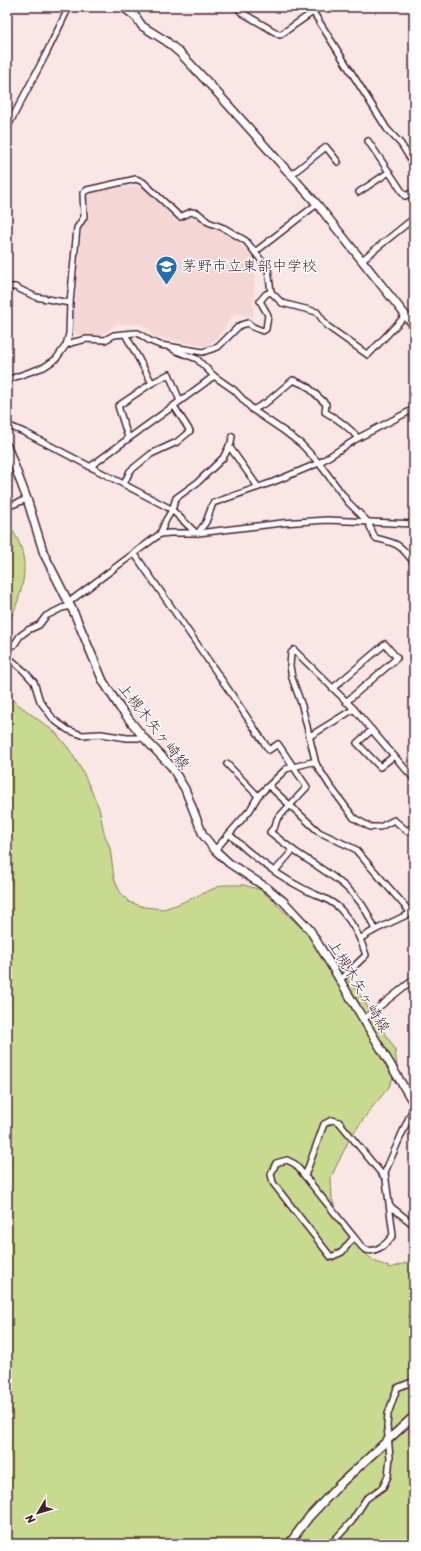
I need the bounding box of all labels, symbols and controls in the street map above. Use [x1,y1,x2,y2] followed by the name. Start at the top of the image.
[153,253,179,286] school or university icon: 茅野市立東部中学校
[182,253,317,279] place label: 茅野市立東部中学校
[111,677,197,775] street label: 上槻木矢ヶ崎線
[321,934,397,1038] street label: 上槻木矢ヶ崎線
[18,1493,58,1533] north arrow
[20,1510,41,1528] text: N

